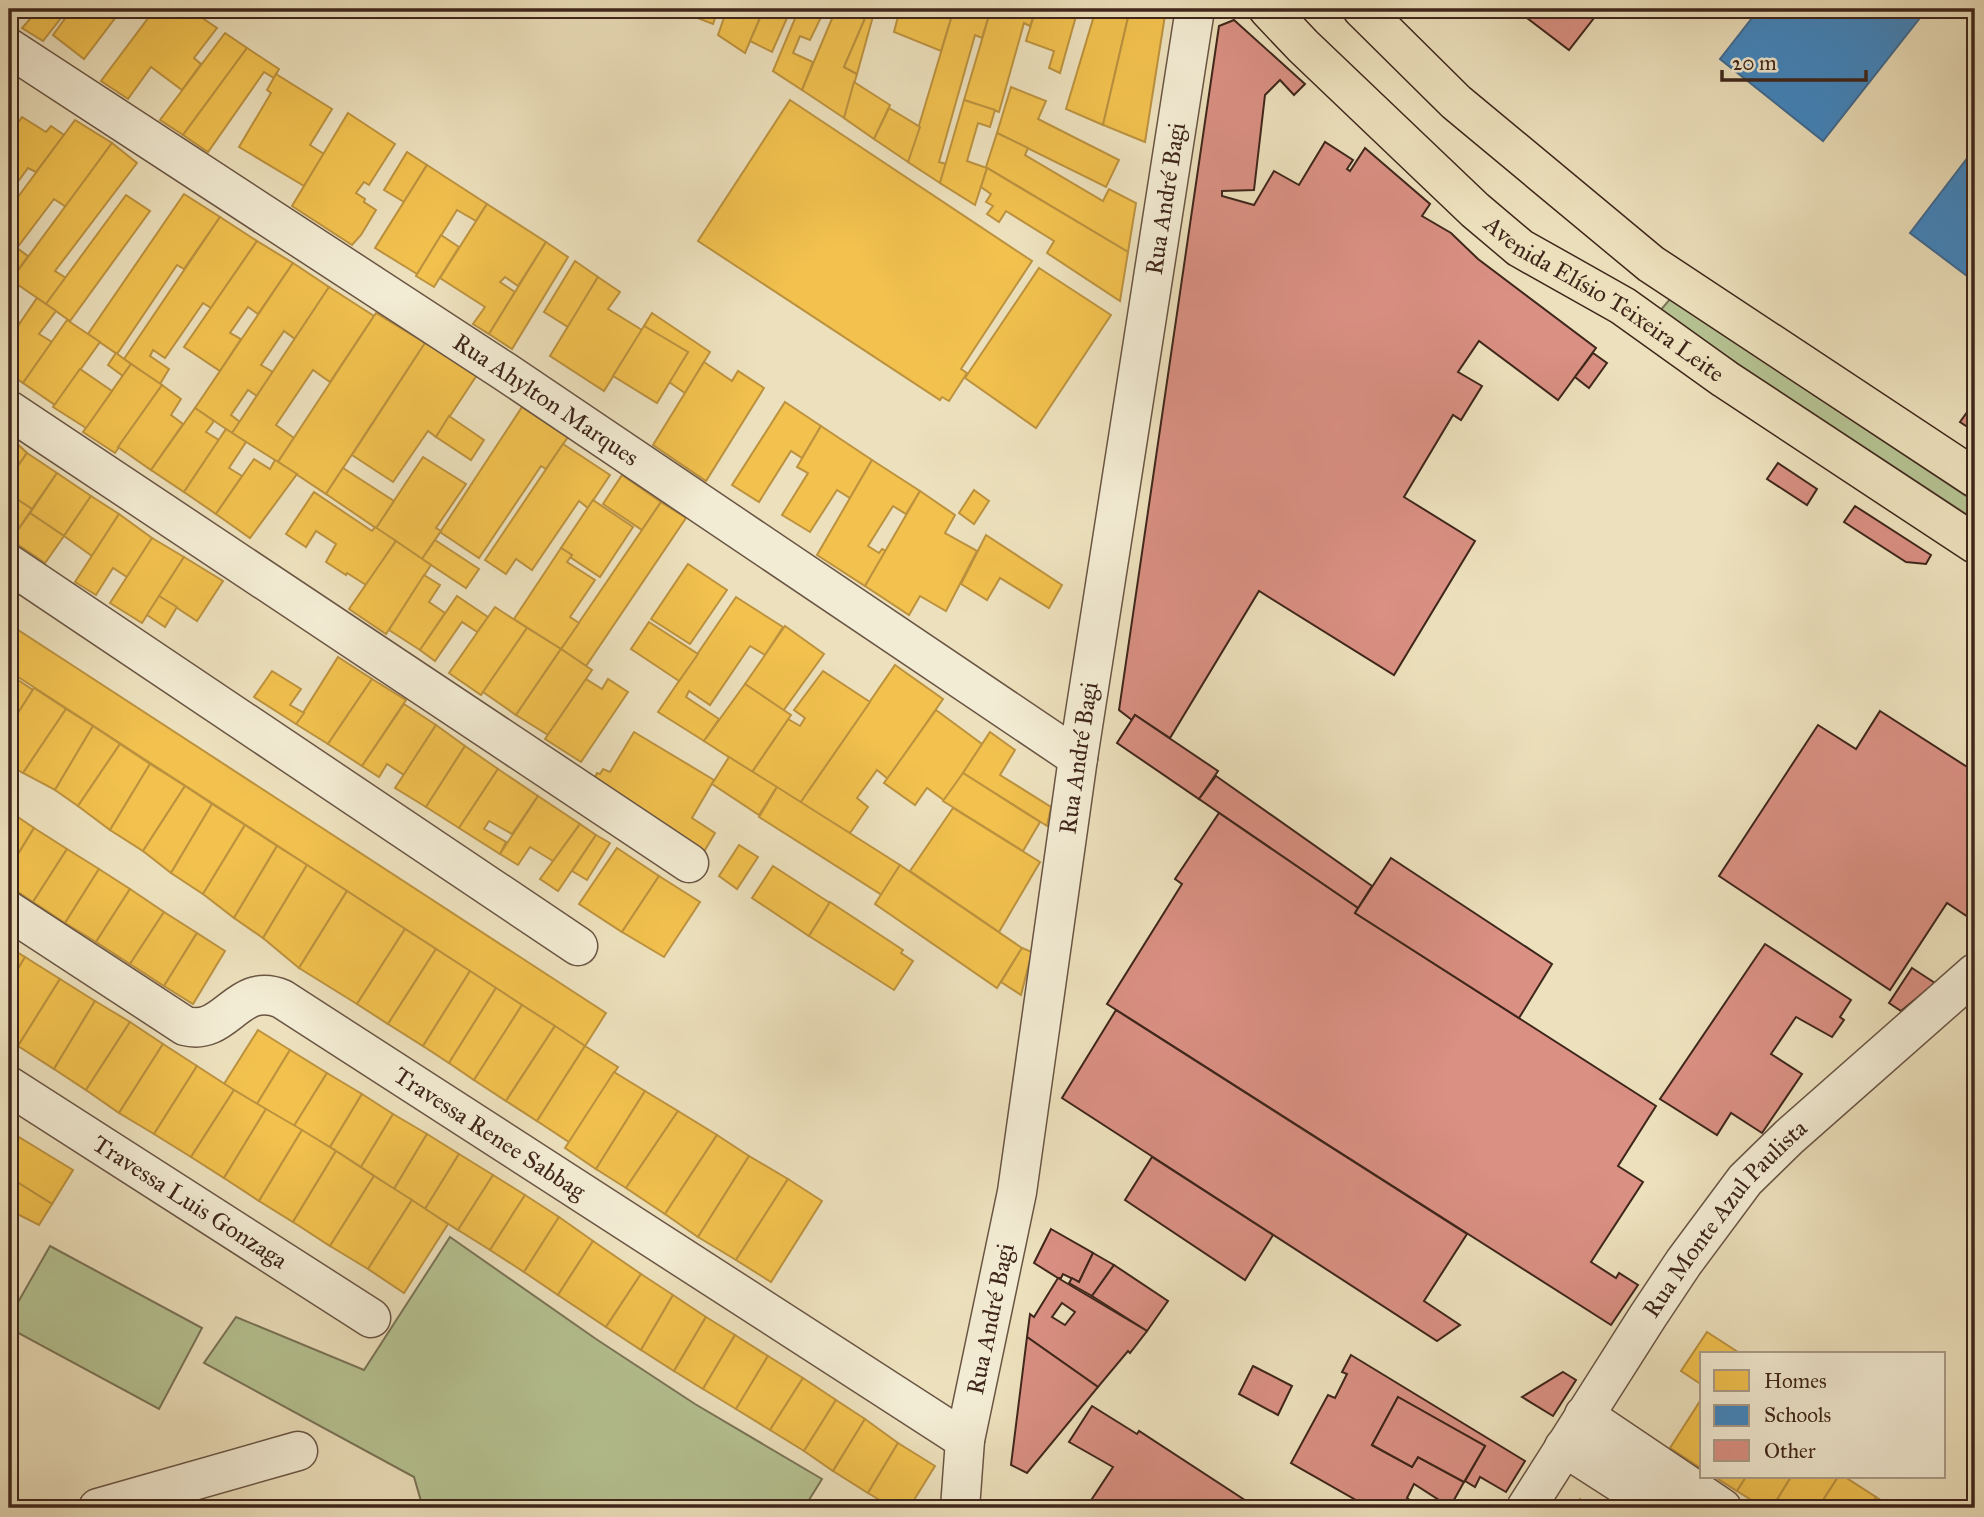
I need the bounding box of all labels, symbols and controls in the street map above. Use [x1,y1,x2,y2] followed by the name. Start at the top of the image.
[1722,38,1865,82] scale bar
[1732,50,1777,76] text: 20 m
[1139,120,1192,277] street label: Rua André Bagi
[1477,209,1730,389] street label: Avenida Elísio Teixeira Leite
[448,327,645,473] street label: Rua Ahylton Marques
[1052,679,1105,836] street label: Rua André Bagi
[388,1060,592,1207] street label: Travessa Renee Sabbag
[1636,1112,1814,1323] street label: Rua Monte Azul Paulista
[87,1129,294,1276] street label: Travessa Luis Gonzaga
[960,1240,1021,1397] street label: Rua André Bagi
[1700,1352,1946,1478] legend
[1764,1368,1827,1394] text: Homes
[1764,1402,1831,1428] text: Schools
[1764,1438,1816,1464] text: Other

